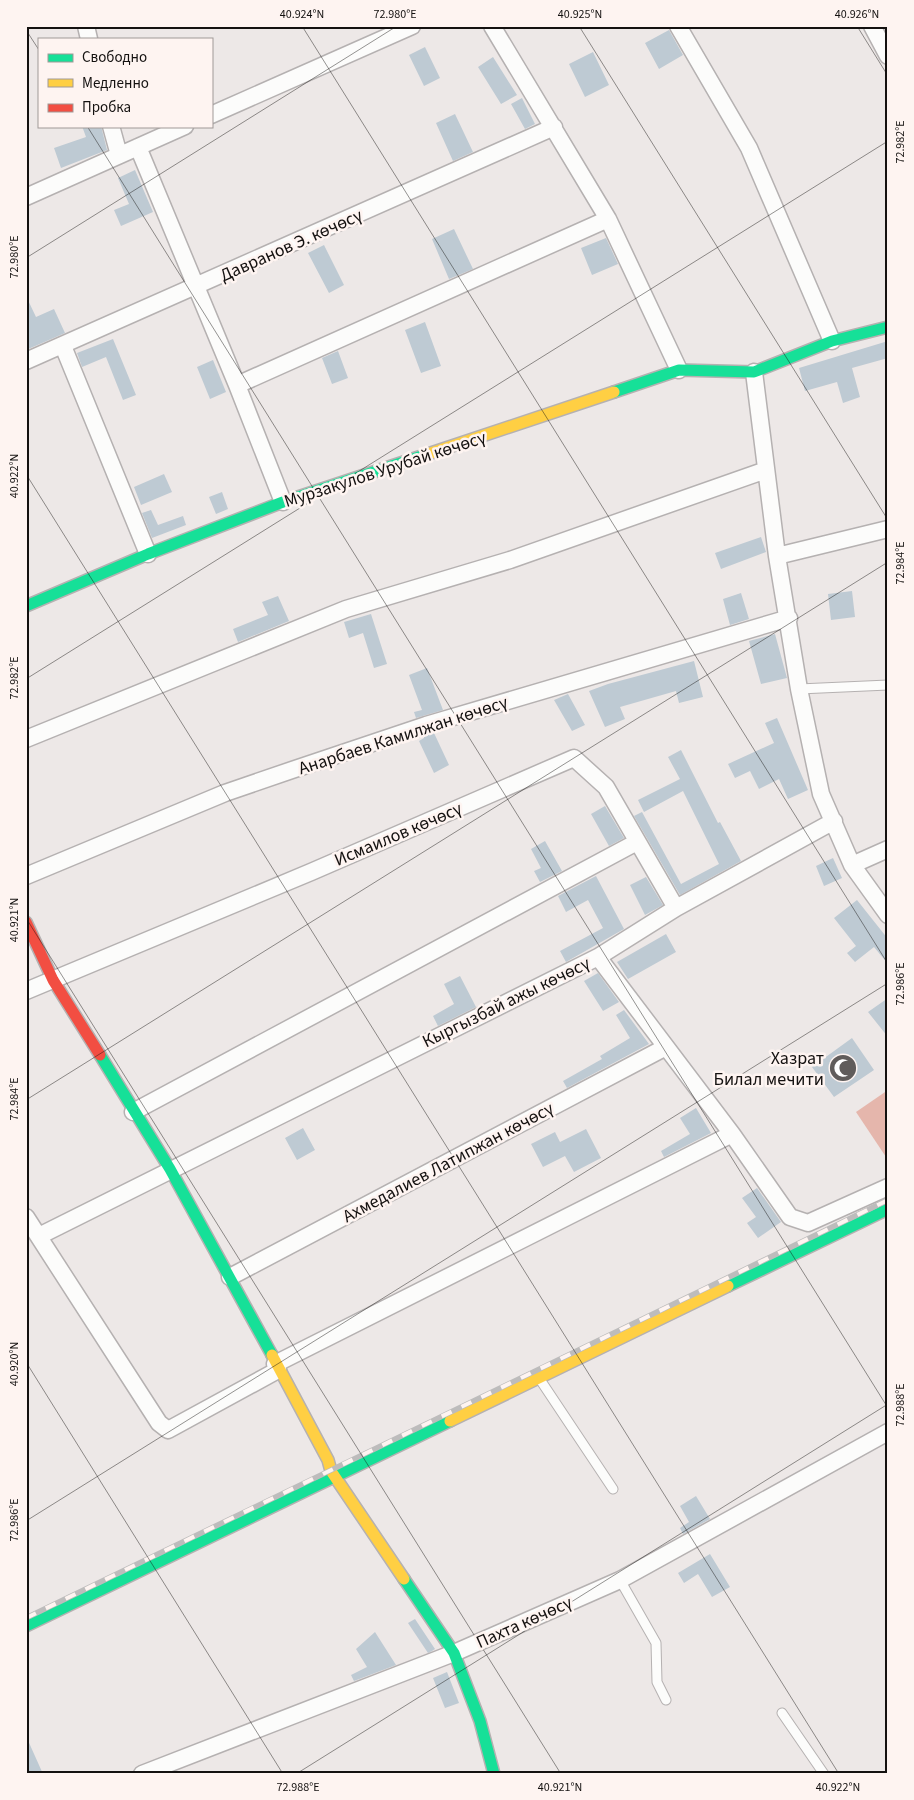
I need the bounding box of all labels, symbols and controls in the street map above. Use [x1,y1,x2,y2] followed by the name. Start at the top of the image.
[280,6,324,23] text: 40.924°N
[373,6,417,23] text: 72.980°E
[558,6,602,23] text: 40.925°N
[835,6,879,23] text: 40.926°N
[38,38,212,128] legend
[82,47,147,68] text: Свободно
[82,73,149,94] text: Медленно
[82,97,131,118] text: Пробка
[892,120,909,164] text: 72.982°E
[216,203,367,288] street label: Давранов Э. көчөсү
[6,235,23,279] text: 72.980°E
[281,425,490,514] street label: Мурзакулов Урубай көчөсү
[6,454,23,498] text: 40.922°N
[892,541,909,585] text: 72.984°E
[6,656,23,700] text: 72.982°E
[295,690,512,781] street label: Анарбаев Камилжан көчөсү
[330,796,467,873] street label: Исмаилов көчөсү
[6,898,23,942] text: 40.921°N
[418,951,595,1054] street label: Кыргызбай ажы көчөсү
[892,962,909,1006] text: 72.986°E
[713,1046,824,1092] place label: Хазрат Билал мечити
[828,1053,858,1083] mosque icon: Хазрат Билал мечити
[6,1077,23,1121] text: 72.984°E
[338,1096,559,1229] street label: Ахмедалиев Латипжан көчөсү
[6,1342,23,1386] text: 40.920°N
[892,1383,909,1427] text: 72.988°E
[6,1498,23,1542] text: 72.986°E
[472,1590,577,1655] street label: Пахта көчөсү
[276,1779,320,1796] text: 72.988°E
[538,1779,582,1796] text: 40.921°N
[816,1779,860,1796] text: 40.922°N

